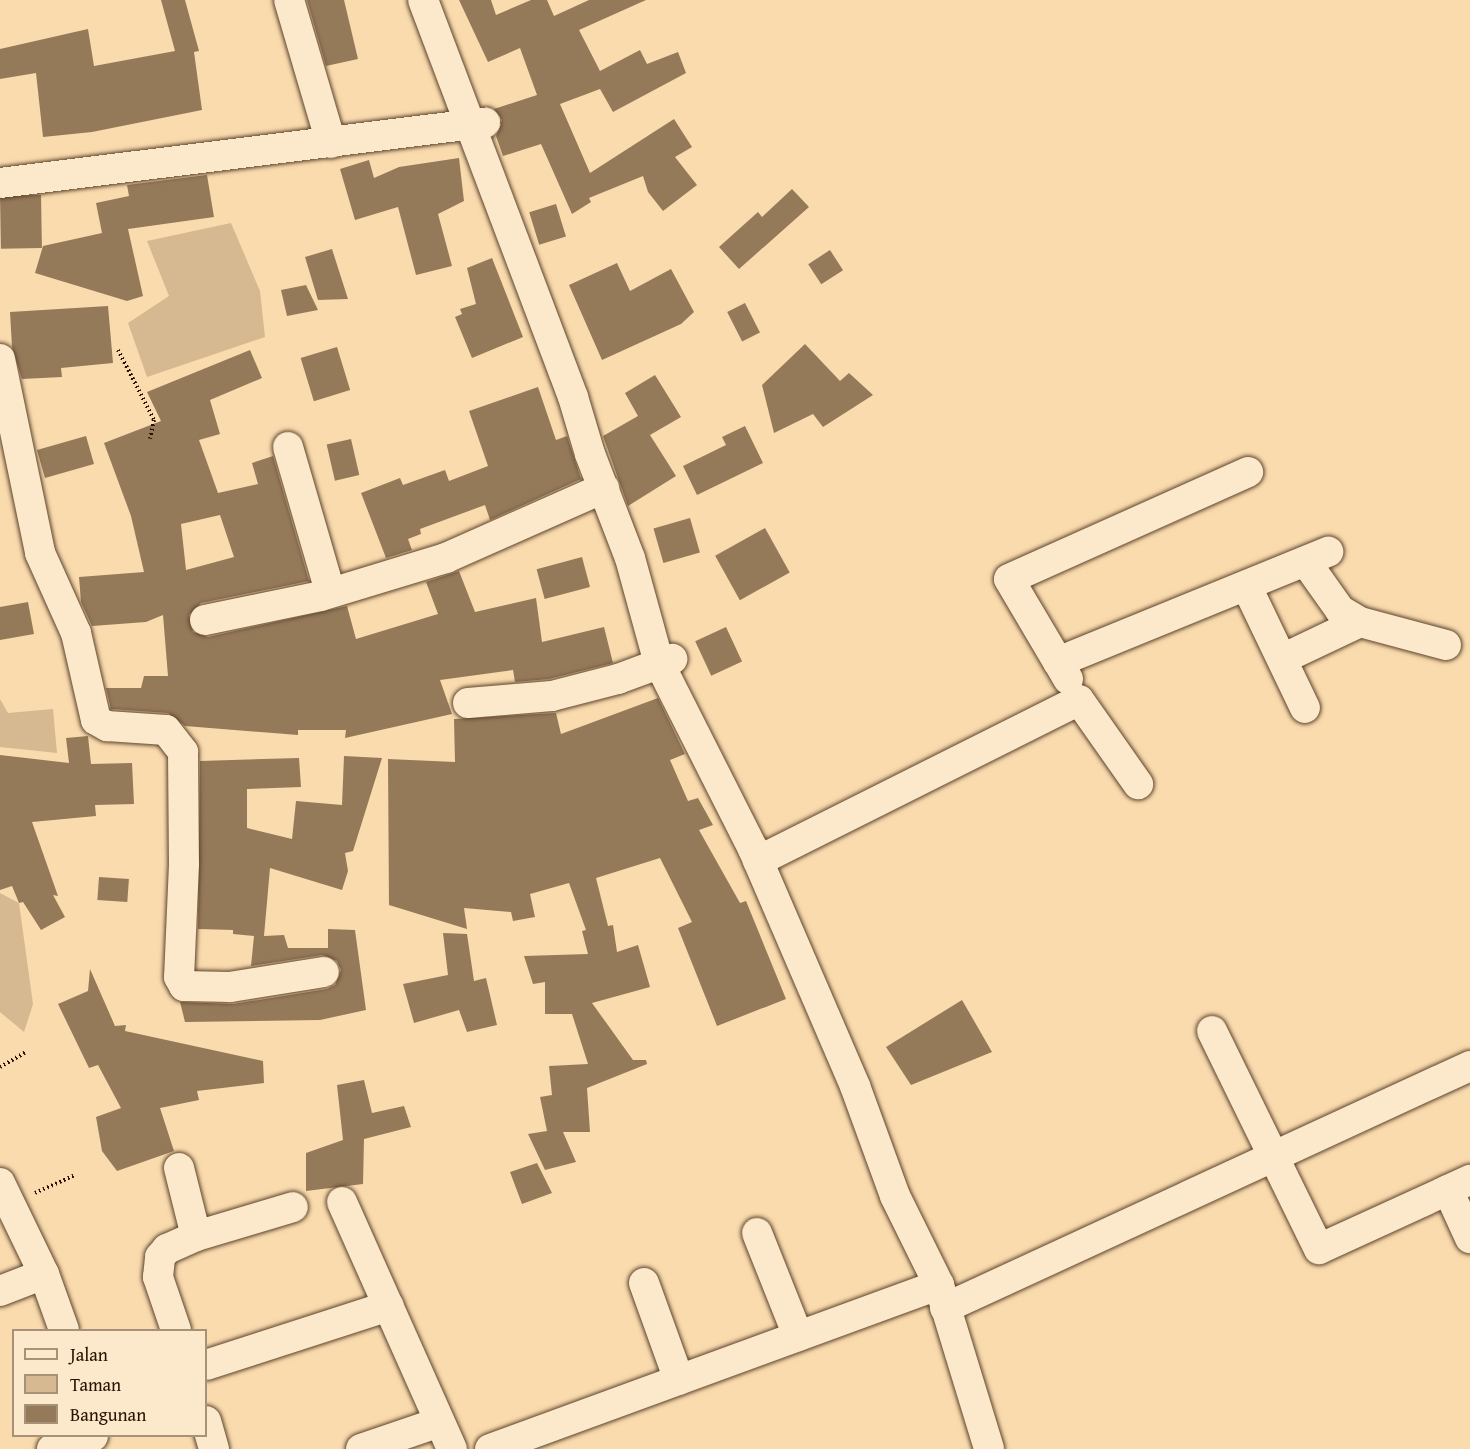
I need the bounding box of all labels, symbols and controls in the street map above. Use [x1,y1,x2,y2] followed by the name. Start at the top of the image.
[12,1329,207,1437] legend
[70,1341,108,1368] text: Jalan
[70,1371,121,1398] text: Taman
[70,1401,146,1428] text: Bangunan

